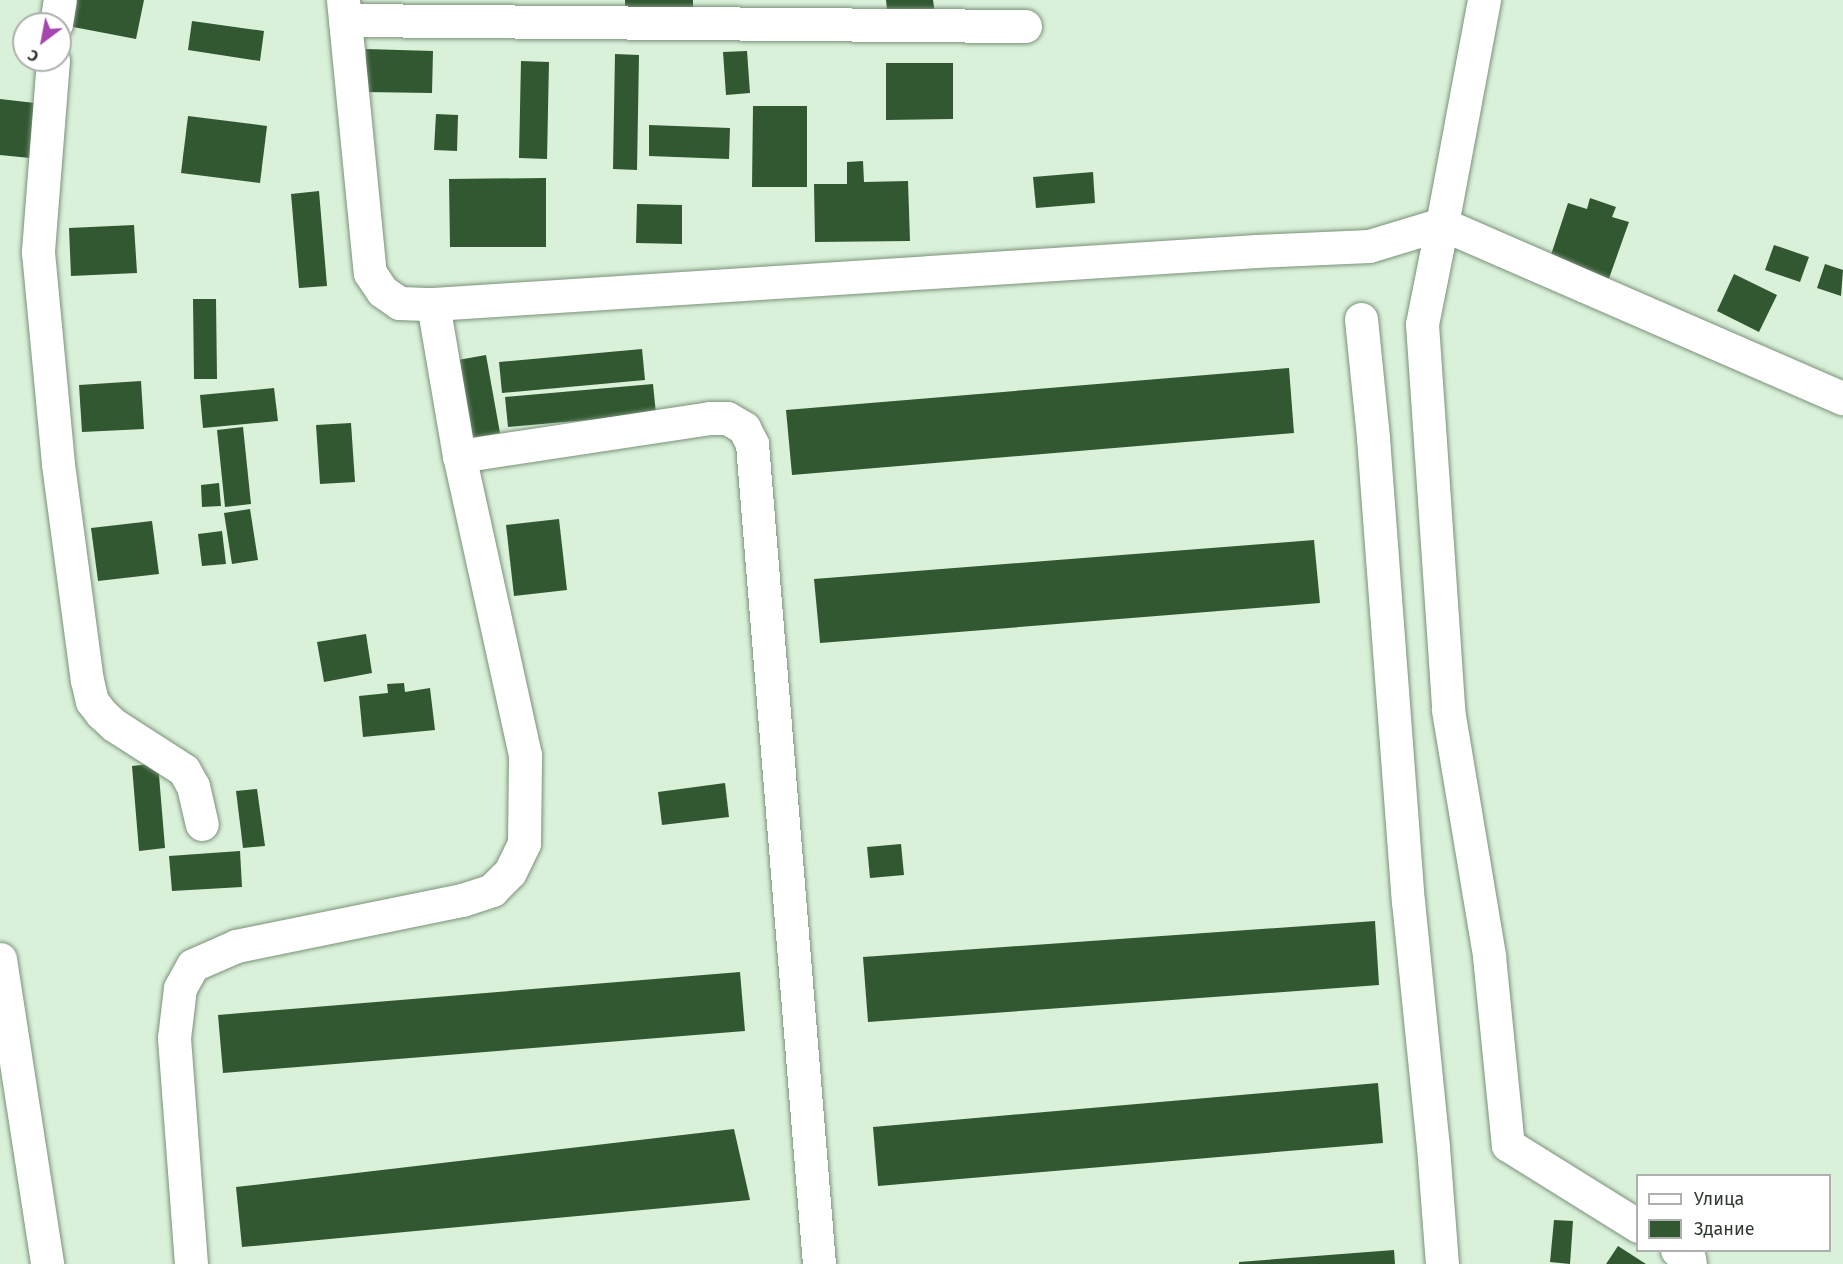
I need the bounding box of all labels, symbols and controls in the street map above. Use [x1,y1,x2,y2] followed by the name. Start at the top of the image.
[12,12,72,72] north arrow
[24,46,42,66] text: С
[1636,1174,1831,1252] legend
[1694,1188,1744,1210] text: Улица
[1694,1218,1755,1240] text: Здание

